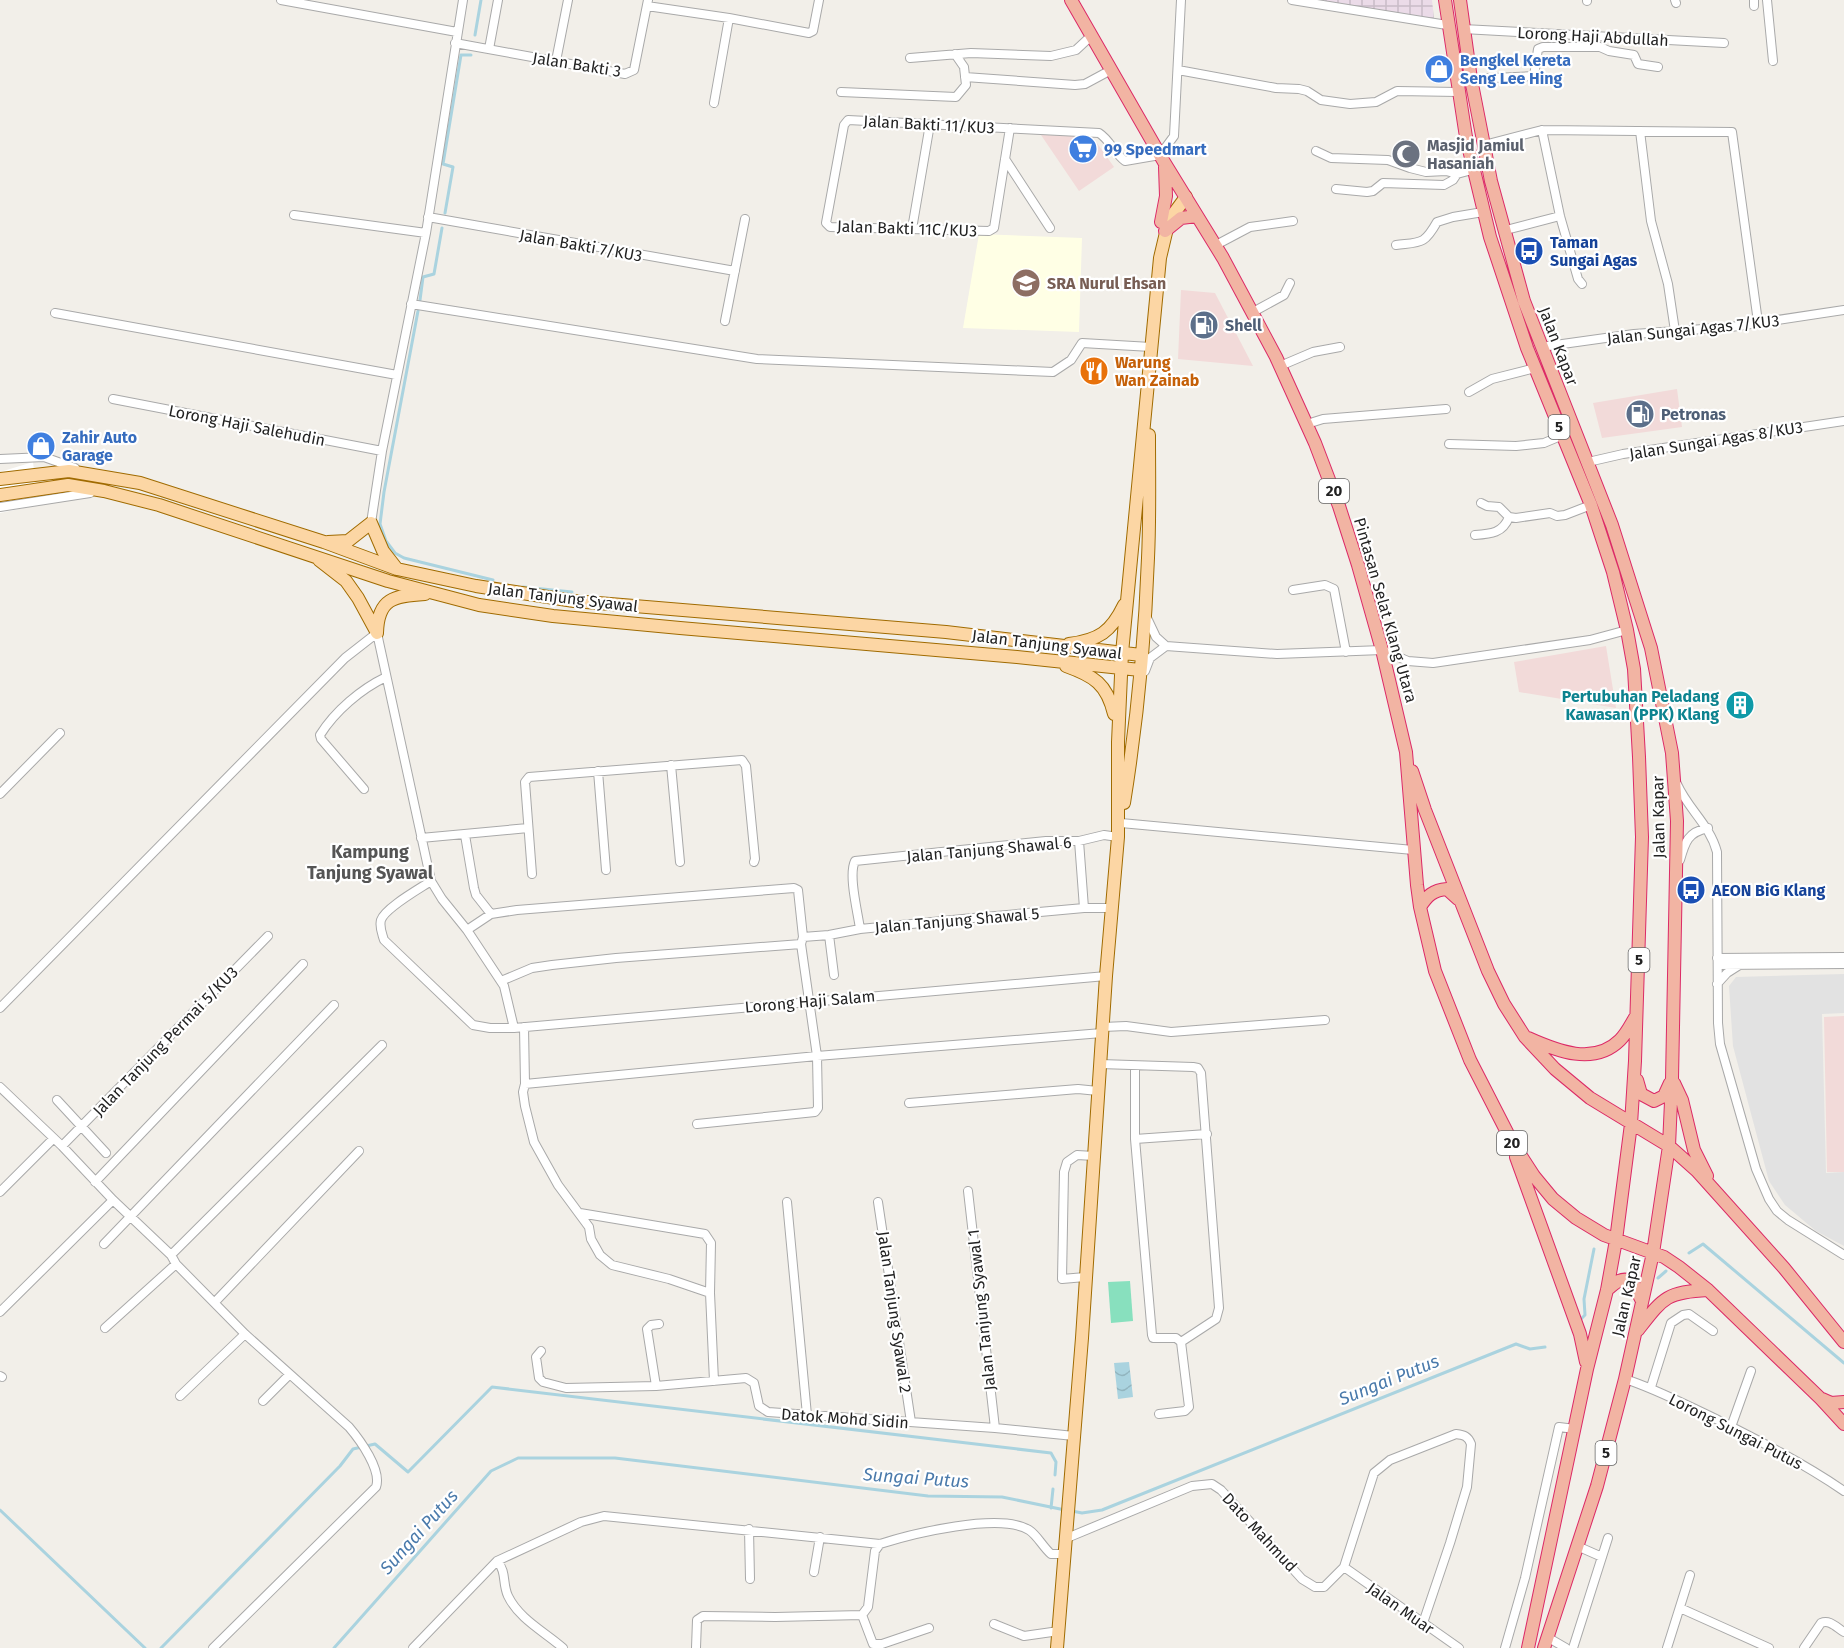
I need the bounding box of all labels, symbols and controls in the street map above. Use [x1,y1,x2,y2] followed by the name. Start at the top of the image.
[1517,23,1669,50] street label: Lorong Haji Abdullah
[531,48,623,81] street label: Jalan Bakti 3
[1460,51,1571,88] place label: Bengkel Kereta Seng Lee Hing
[1423,53,1455,85] shop icon: Bengkel Kereta Seng Lee Hing
[863,112,995,137] street label: Jalan Bakti 11/KU3
[1067,133,1099,165] supermarket icon: 99 Speedmart
[1427,136,1524,173] place label: Masjid Jamiul Hasaniah
[1390,138,1422,170] mosque icon: Masjid Jamiul Hasaniah
[1104,140,1207,159] place label: 99 Speedmart
[837,217,977,240] street label: Jalan Bakti 11C/KU3
[518,225,644,266] street label: Jalan Bakti 7/KU3
[1550,233,1638,270] place label: Taman Sungai Agas
[1513,235,1545,267] bus stop icon: Taman Sungai Agas
[1010,267,1042,299] school or university icon: SRA Nurul Ehsan
[1047,274,1166,293] place label: SRA Nurul Ehsan
[1535,304,1582,389] street label: Jalan Kapar
[1188,309,1220,341] fuel station icon: Shell
[1606,311,1780,348] street label: Jalan Sungai Agas 7/KU3
[1225,316,1262,335] place label: Shell
[1115,353,1199,390] place label: Warung Wan Zainab
[1078,355,1110,387] restaurant icon: Warung Wan Zainab
[1624,398,1656,430] fuel station icon: Petronas
[167,401,327,450] street label: Lorong Haji Salehudin
[1661,405,1726,424] place label: Petronas
[1548,415,1570,439] road number: 5
[1628,417,1804,464] street label: Jalan Sungai Agas 8/KU3
[62,428,137,465] place label: Zahir Auto Garage
[25,430,57,462] shop icon: Zahir Auto Garage
[1319,479,1349,503] road number: 20
[1350,515,1421,705] street label: Pintasan Selat Klang Utara
[487,579,639,616] street label: Jalan Tanjung Syawal
[971,626,1123,663] street label: Jalan Tanjung Syawal
[1562,687,1719,724] place label: Pertubuhan Peladang Kawasan (PPK) Klang
[1724,689,1756,721] building icon: Pertubuhan Peladang Kawasan (PPK) Klang
[1648,775,1669,858] street label: Jalan Kapar
[906,833,1072,866] street label: Jalan Tanjung Shawal 6
[307,841,434,884] district label: Kampung Tanjung Syawal
[1675,874,1707,906] bus stop icon: AEON BiG Klang
[1711,881,1825,900] place label: AEON BiG Klang
[874,904,1040,937] street label: Jalan Tanjung Shawal 5
[1628,948,1650,972] road number: 5
[89,963,242,1120] street label: Jalan Tanjung Permai 5/KU3
[744,986,876,1017] street label: Lorong Haji Salam
[1497,1131,1527,1155] road number: 20
[964,1228,999,1392] street label: Jalan Tanjung Syawal 1
[874,1230,915,1394] street label: Jalan Tanjung Syawal 2
[1608,1253,1645,1338] street label: Jalan Kapar
[1335,1350,1442,1410] water label: Sungai Putus
[1666,1389,1806,1473] street label: Lorong Sungai Putus
[781,1405,909,1432] street label: Datok Mohd Sidin
[1596,1441,1616,1465] road number: 5
[861,1463,970,1493] water label: Sungai Putus
[375,1485,463,1580] water label: Sungai Putus
[1218,1489,1301,1576] street label: Dato Mahmud
[1364,1579,1438,1639] street label: Jalan Muar

